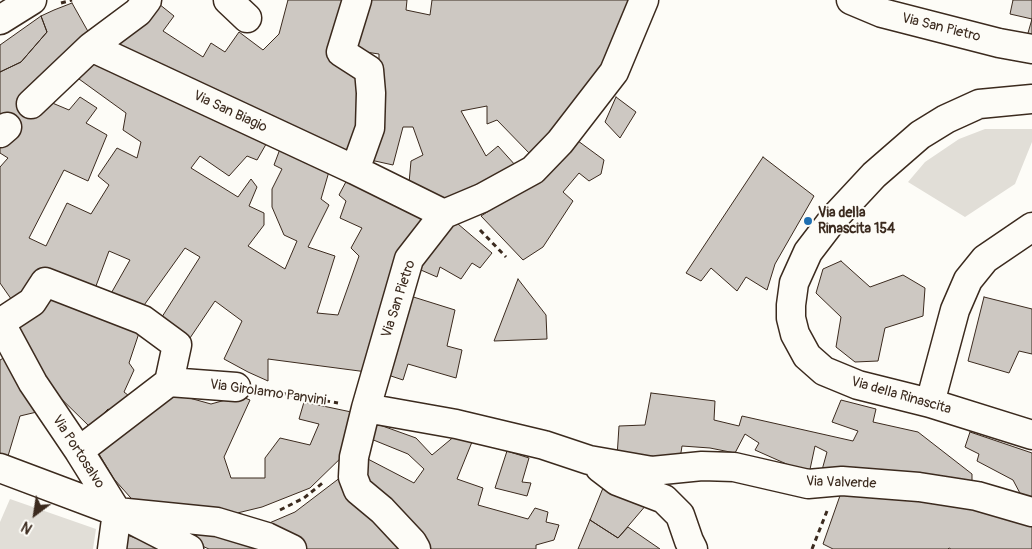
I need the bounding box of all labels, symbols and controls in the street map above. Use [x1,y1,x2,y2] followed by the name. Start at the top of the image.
[900,10,982,46] street label: Via San Pietro
[190,88,270,136] street label: Via San Biagio
[818,205,895,238] place label: Via della Rinascita 154
[802,215,814,227] marker: Via della Rinascita 154
[379,258,419,340] street label: Via San Pietro
[849,374,953,418] street label: Via della Rinascita
[209,377,327,409] street label: Via Girolamo Panvini
[48,412,108,492] street label: Via Portosalvo
[805,473,877,493] street label: Via Valverde
[10,489,60,539] north arrow
[19,518,35,537] text: N

